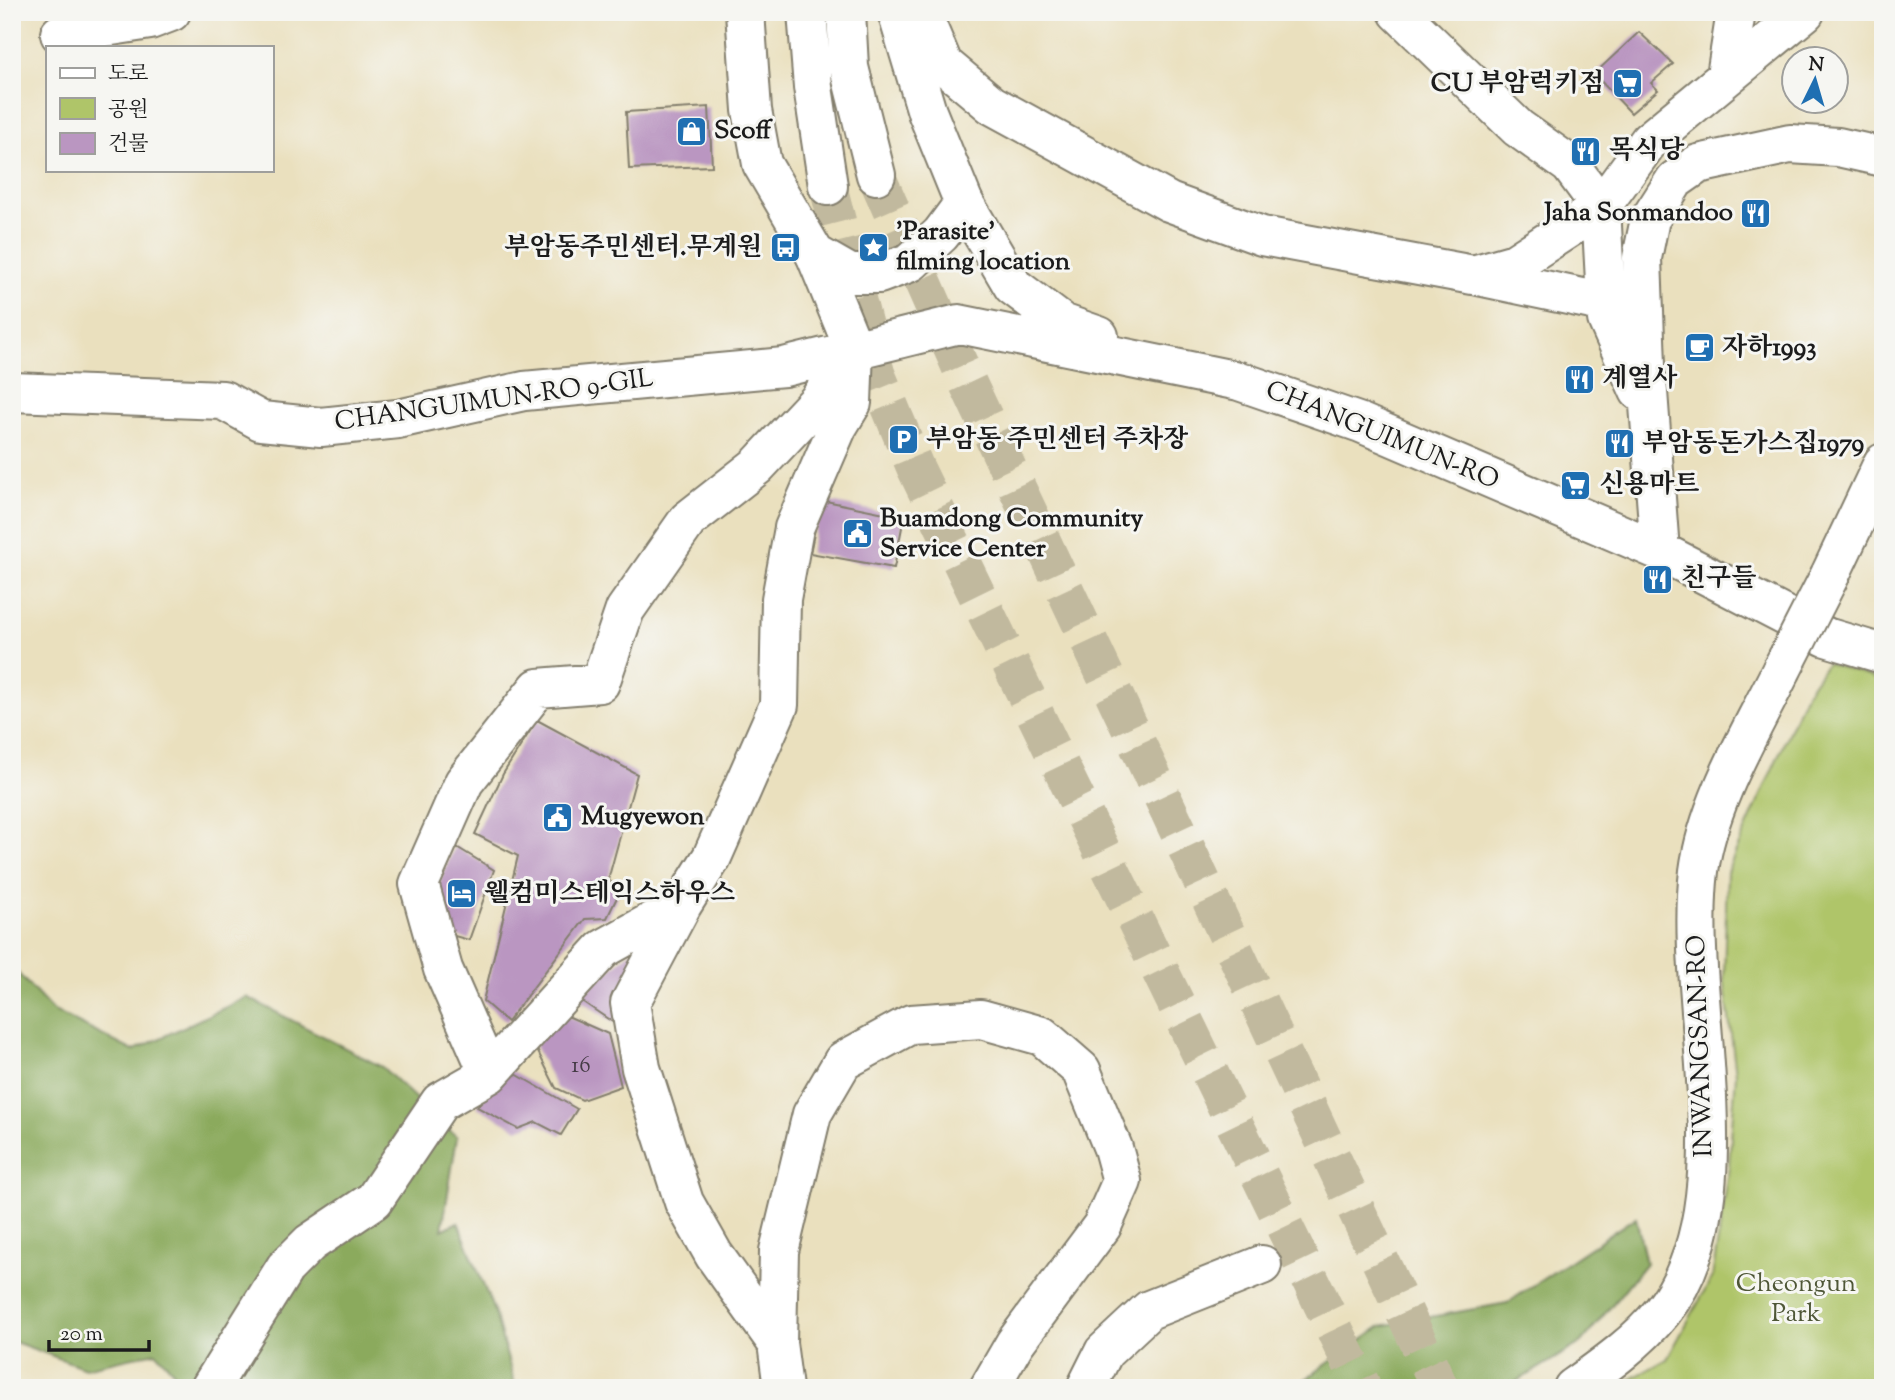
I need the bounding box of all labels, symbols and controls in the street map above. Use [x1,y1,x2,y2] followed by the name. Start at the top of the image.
[46,46,273,172] legend
[1780,46,1850,116] north arrow
[1808,51,1825,80] text: N
[108,60,149,90] text: 도로
[1431,66,1604,103] place label: CU 부암럭키점
[1610,67,1644,101] supermarket icon: CU 부암럭키점
[108,96,149,126] text: 공원
[714,113,773,150] place label: Scoff
[674,114,708,148] shop icon: Scoff
[108,130,149,160] text: 건물
[1609,133,1685,170] place label: 목식당
[1569,134,1603,168] restaurant icon: 목식당
[1542,195,1733,232] place label: Jaha Sonmandoo
[1739,196,1773,230] restaurant icon: Jaha Sonmandoo
[896,214,1071,281] place label: 'Parasite' filming location
[504,230,762,267] place label: 부암동주민센터.무계원
[856,230,890,264] place icon: 'Parasite' filming location
[768,231,802,265] bus stop icon: 부암동주민센터.무계원
[1722,330,1817,367] place label: 자하1993
[1682,331,1716,365] cafe icon: 자하1993
[332,360,656,442] street label: CHANGUIMUN-RO 9-GIL
[1602,361,1678,398] place label: 계열사
[1562,362,1596,396] restaurant icon: 계열사
[1260,372,1504,500] street label: CHANGUIMUN-RO
[926,422,1189,459] place label: 부암동 주민센터 주차장
[886,423,920,457] parking icon: 부암동 주민센터 주차장
[1642,426,1865,463] place label: 부암동돈가스집1979
[1602,427,1636,461] restaurant icon: 부암동돈가스집1979
[1599,467,1699,504] place label: 신용마트
[1559,468,1593,502] supermarket icon: 신용마트
[880,501,1143,568] place label: Buamdong Community Service Center
[840,517,874,551] public building icon: Buamdong Community Service Center
[1681,561,1756,598] place label: 친구들
[1641,562,1675,596] restaurant icon: 친구들
[581,799,705,836] place label: Mugyewon
[541,800,575,834] public building icon: Mugyewon
[484,876,735,913] place label: 웰컴미스테익스하우스
[444,877,478,911] hotel icon: 웰컴미스테익스하우스
[1679,934,1723,1158] street label: INWANGSAN-RO
[571,1050,591,1083] house number: 16
[1736,1266,1856,1333] park label: Cheongun Park
[49,1309,149,1353] scale bar
[60,1320,103,1350] text: 20 m

